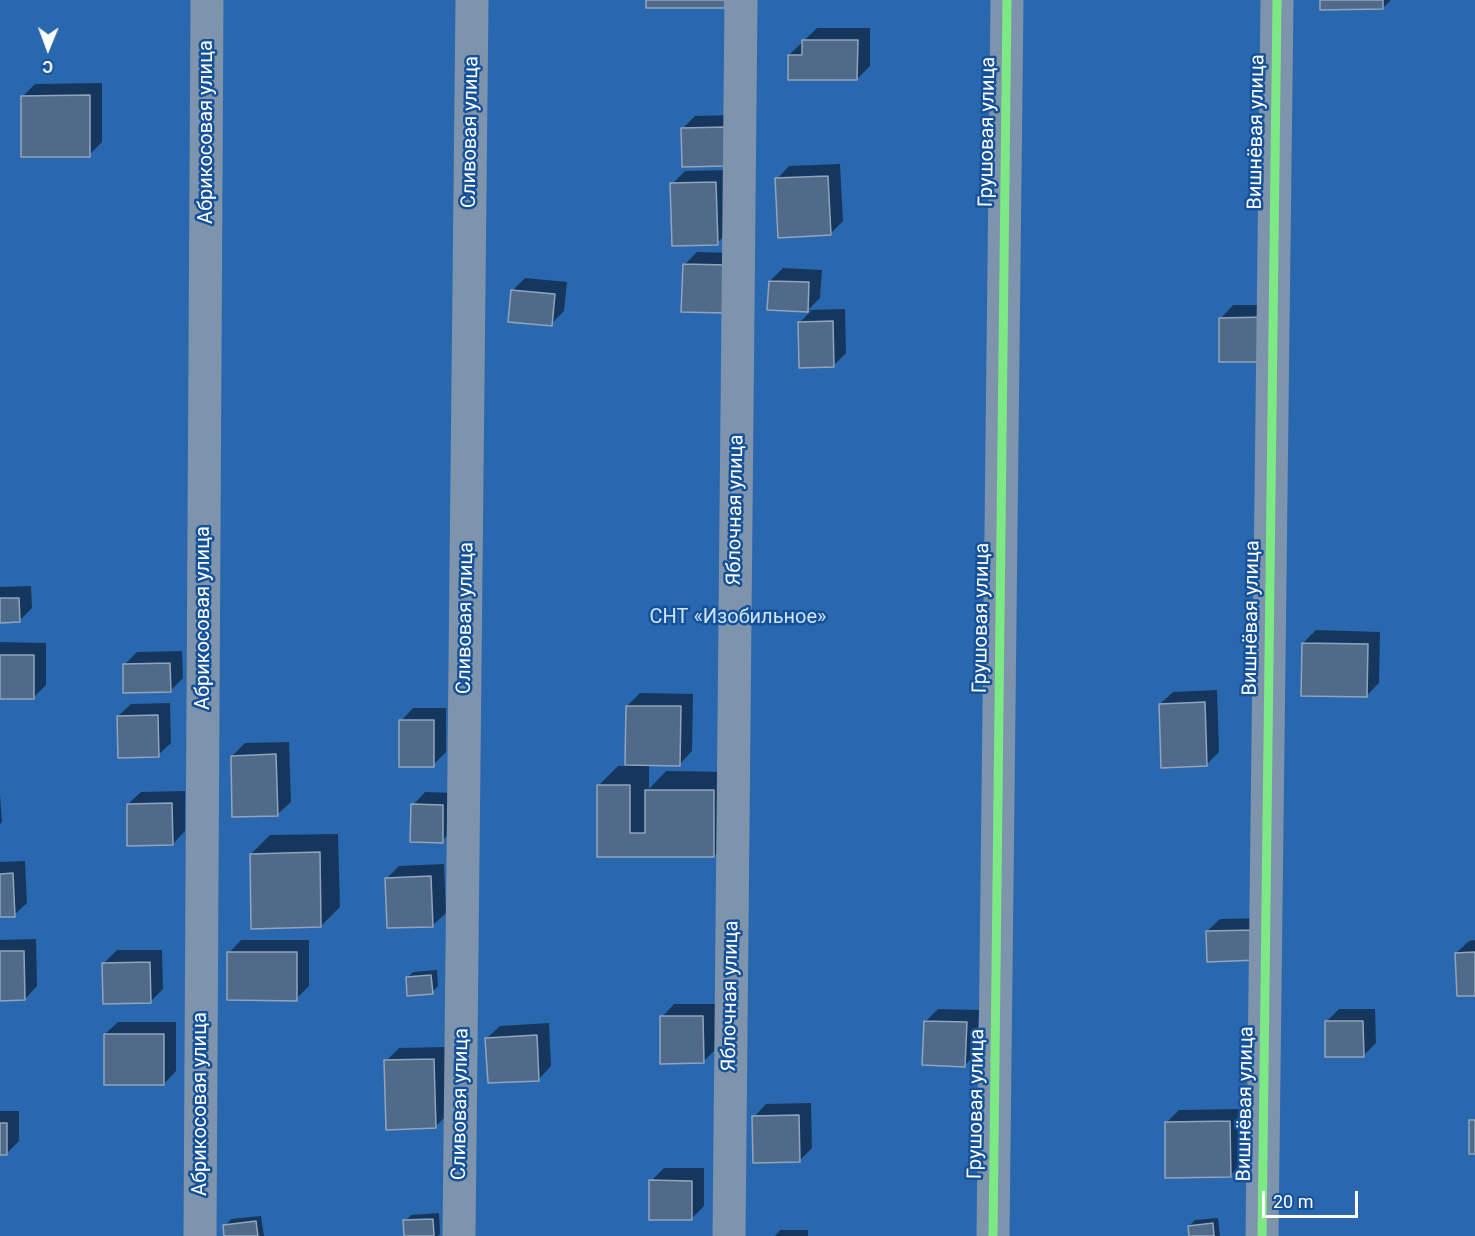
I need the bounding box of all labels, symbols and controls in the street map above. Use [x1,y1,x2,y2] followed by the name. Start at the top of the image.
[18,18,78,78] north arrow
[195,40,219,224] street label: Абрикосовая улица
[1244,54,1270,210] street label: Вишнёвая улица
[458,56,484,208] street label: Сливовая улица
[42,57,53,76] text: С
[975,57,1001,207] street label: Грушовая улица
[723,434,749,586] street label: Яблочная улица
[192,526,216,710] street label: Абрикосовая улица
[1239,540,1265,696] street label: Вишнёвая улица
[453,542,479,694] street label: Сливовая улица
[969,543,995,693] street label: Грушовая улица
[650,606,826,630] park label: СНТ «Изобильное»
[718,920,744,1072] street label: Яблочная улица
[189,1012,213,1196] street label: Абрикосовая улица
[1233,1026,1259,1182] street label: Вишнёвая улица
[448,1028,474,1180] street label: Сливовая улица
[964,1029,990,1179] street label: Грушовая улица
[1265,1179,1361,1217] scale bar
[1273,1191,1313,1212] text: 20 m

